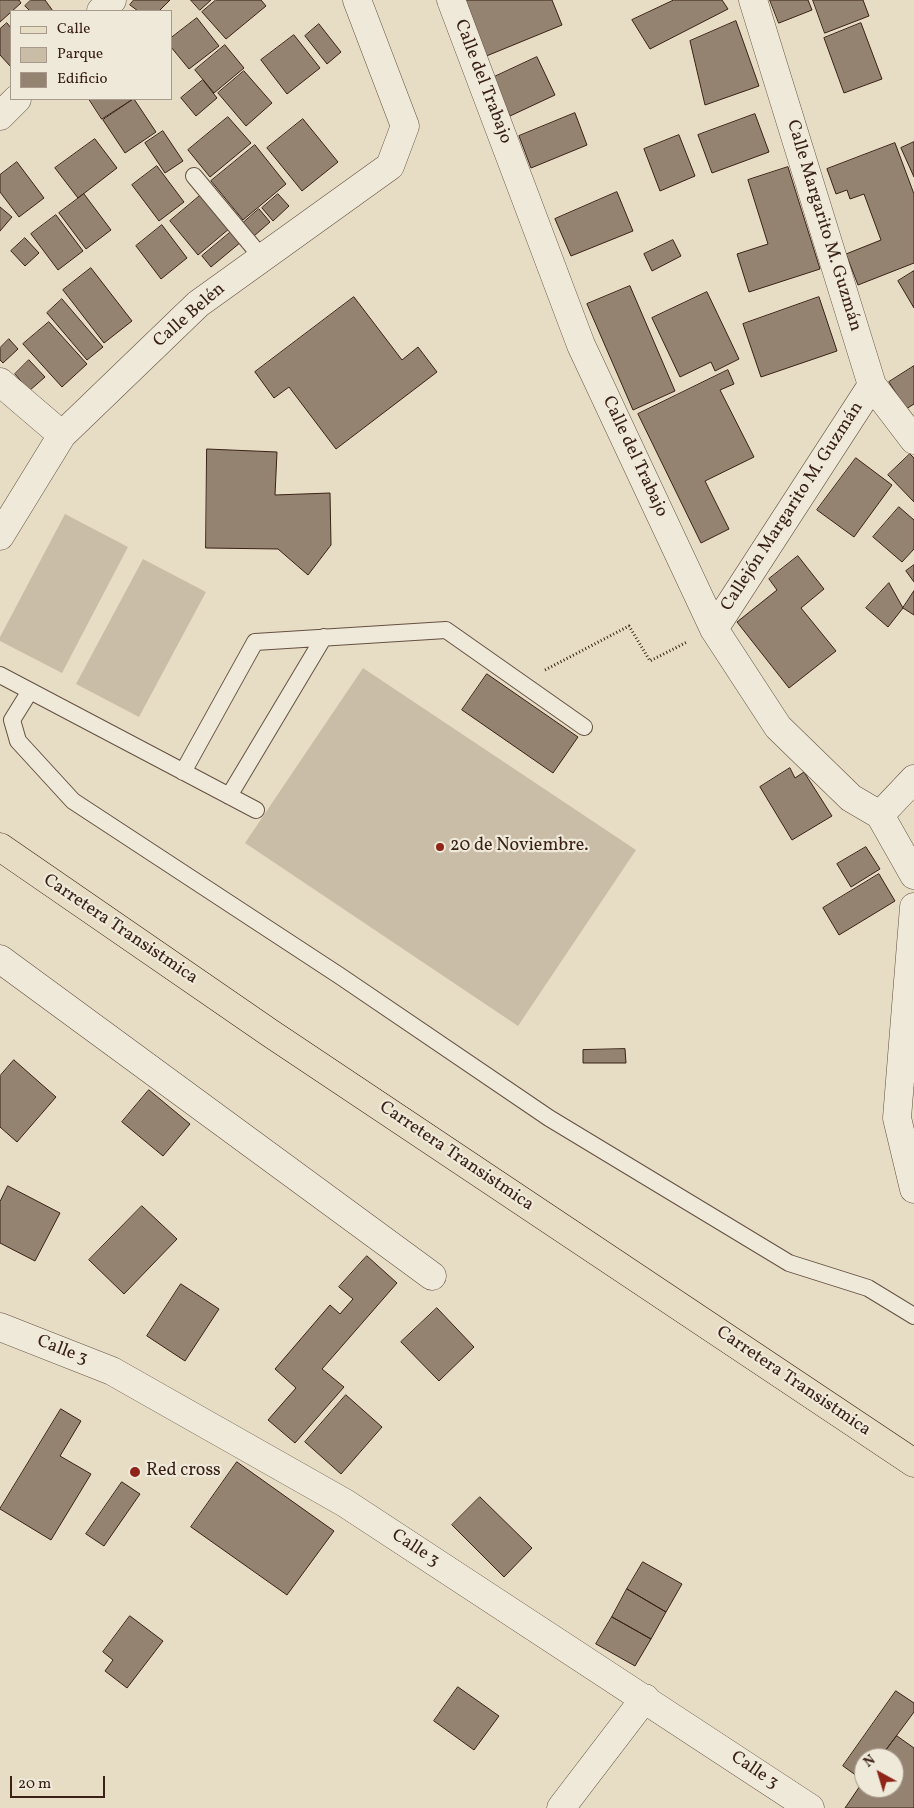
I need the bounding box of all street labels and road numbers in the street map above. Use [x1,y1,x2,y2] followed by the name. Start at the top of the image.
[448,17,516,147] street label: Calle del Trabajo
[781,118,865,334] street label: Calle Margarito M. Guzmán
[150,279,230,353] street label: Calle Belén
[597,393,671,521] street label: Calle del Trabajo
[717,398,869,616] street label: Callejón Margarito M. Guzmán
[39,870,201,990] street label: Carretera Transistmica
[375,1097,537,1217] street label: Carretera Transistmica
[712,1322,874,1442] street label: Carretera Transistmica
[33,1331,91,1371] street label: Calle 3
[387,1526,443,1572] street label: Calle 3
[726,1747,782,1795] street label: Calle 3

